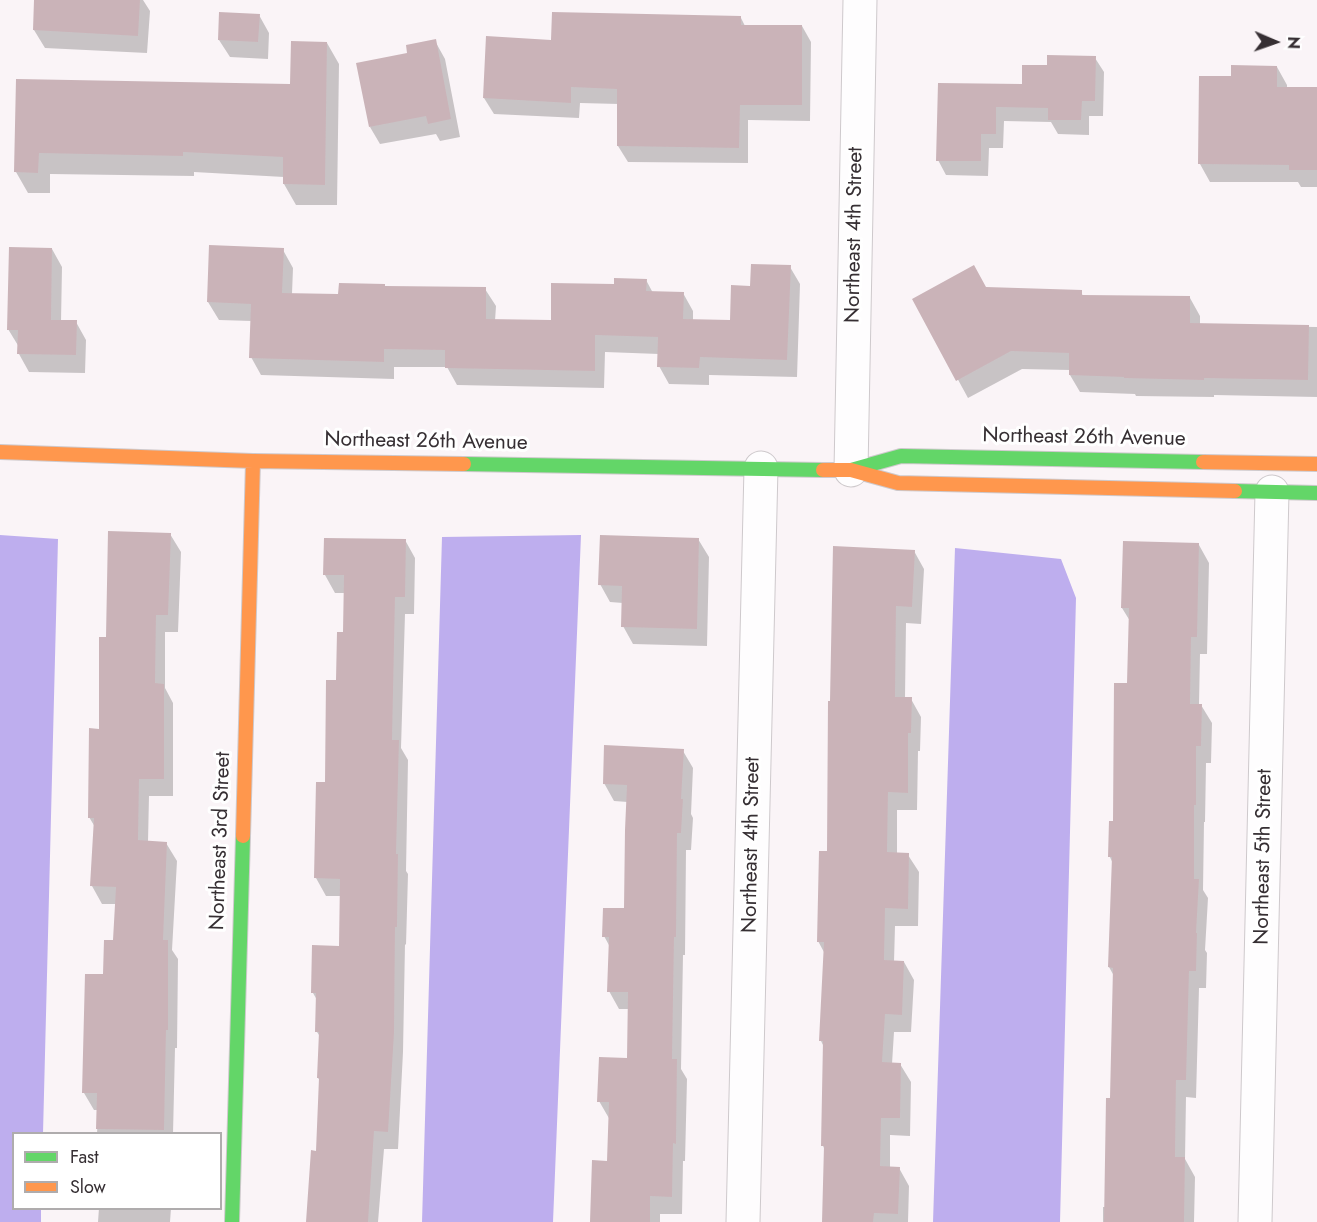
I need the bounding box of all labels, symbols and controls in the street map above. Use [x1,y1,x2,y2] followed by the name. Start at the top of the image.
[1245,12,1305,72] north arrow
[1282,36,1305,49] text: N
[841,147,869,323] street label: Northeast 4th Street
[982,424,1186,452] street label: Northeast 26th Avenue
[324,428,528,456] street label: Northeast 26th Avenue
[205,751,237,931] street label: Northeast 3rd Street
[738,757,766,933] street label: Northeast 4th Street
[1250,769,1278,945] street label: Northeast 5th Street
[12,1132,222,1210] legend
[70,1144,99,1170] text: Fast
[70,1174,106,1200] text: Slow

